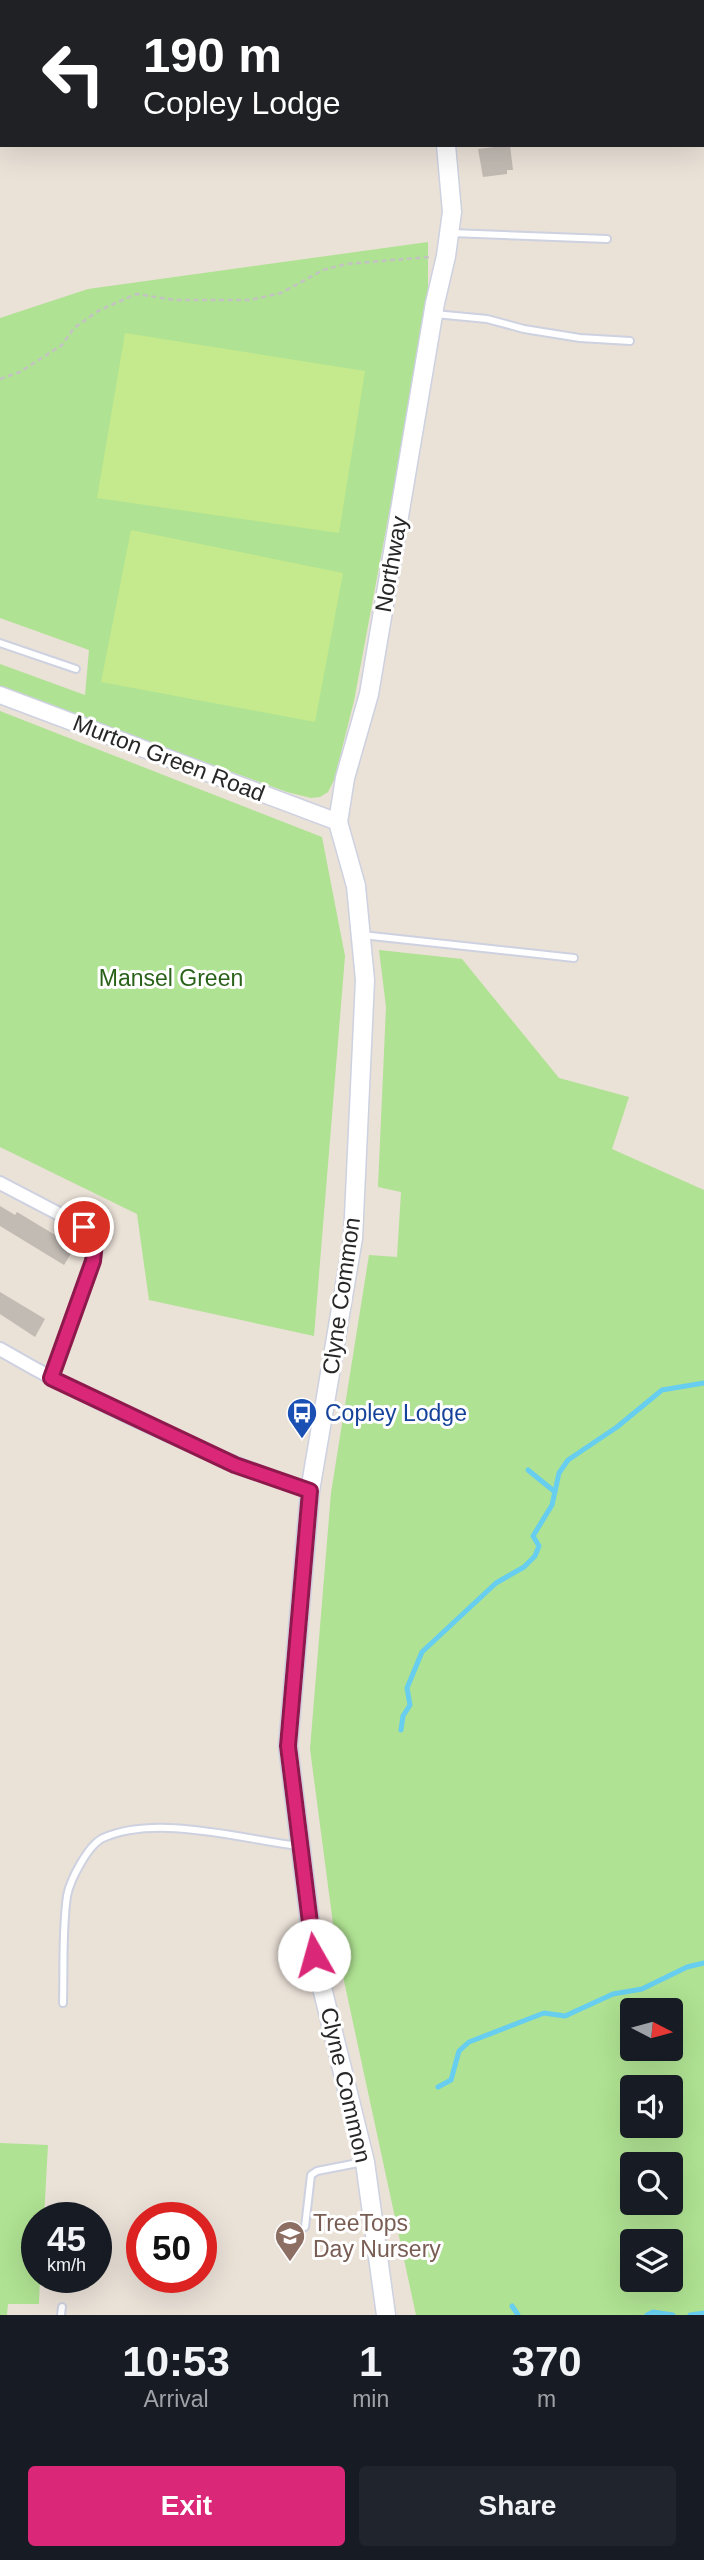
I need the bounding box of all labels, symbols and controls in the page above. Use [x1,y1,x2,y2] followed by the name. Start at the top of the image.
[28,28,119,119] icon: left
[143,28,282,82] text: 190 m
[143,85,340,121] text: Copley Lodge
[370,513,412,614] street label: Northway
[69,709,269,807] street label: Murton Green Road
[99,965,243,991] park label: Mansel Green
[54,1197,114,1257] pin
[65,1208,103,1246] icon: arrive
[317,1216,365,1376] street label: Clyne Common
[285,1396,319,1440] bus stop icon: Copley Lodge
[325,1400,467,1426] place label: Copley Lodge
[277,1918,351,1992] position arrow
[620,1998,682,2062] north arrow
[620,1998,683,2292] map controls
[316,2005,376,2165] street label: Clyne Common
[620,2075,683,2138] button: sound
[620,2152,683,2215] button: search
[126,2202,217,2293] speed limit sign: 50
[313,2210,441,2262] place label: TreeTops Day Nursery
[47,2219,86,2258] text: 45
[273,2219,307,2263] school or university icon: TreeTops Day Nursery
[620,2229,683,2292] button: layers
[47,2255,86,2275] text: km/h
[122,2338,230,2385] text: 10:53
[359,2338,382,2385] text: 1
[512,2338,582,2385] text: 370
[143,2386,209,2412] text: Arrival
[352,2386,389,2412] text: min
[537,2386,556,2412] text: m
[28,2466,345,2546] button: Exit
[359,2466,676,2546] button: Share

